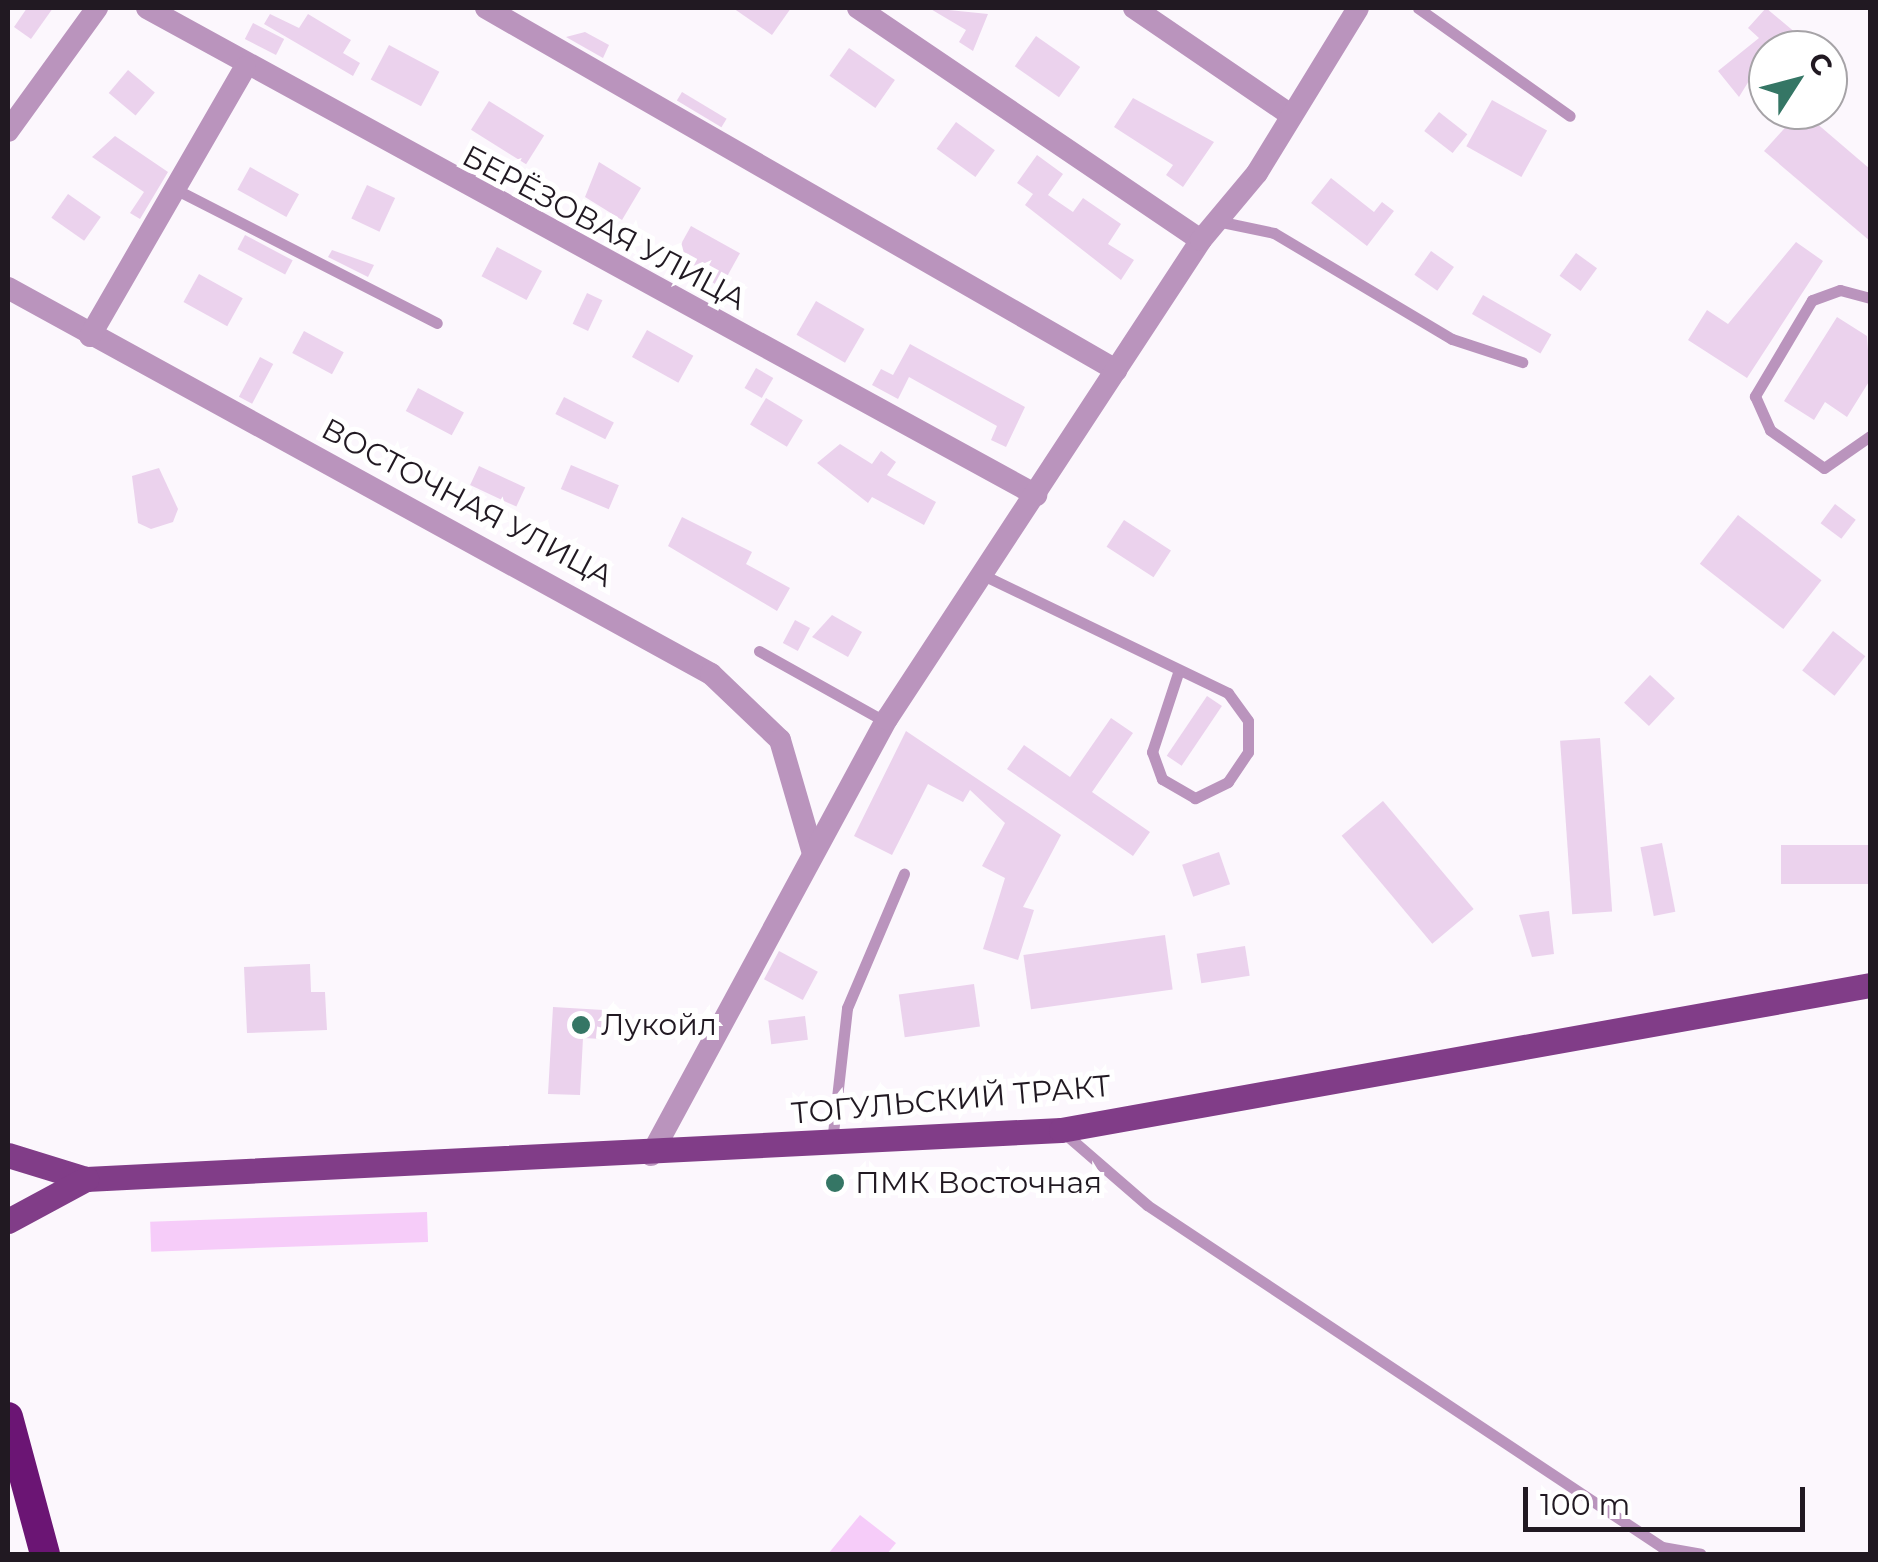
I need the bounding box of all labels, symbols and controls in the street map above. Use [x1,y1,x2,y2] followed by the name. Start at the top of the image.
[1748,30,1848,130] north arrow
[1801,45,1840,82] text: С
[456,138,752,318] street label: БЕРЁЗОВАЯ УЛИЦА
[315,411,619,595] street label: ВОСТОЧНАЯ УЛИЦА
[601,1007,717,1043] place label: Лукойл
[570,1014,592,1036] marker: Лукойл
[790,1068,1112,1132] street label: ТОГУЛЬСКИЙ ТРАКТ
[855,1165,1102,1201] place label: ПМК Восточная
[824,1172,846,1194] marker: ПМК Восточная
[1528,1467,1810,1529] scale bar
[1540,1486,1630,1523] text: 100 m

